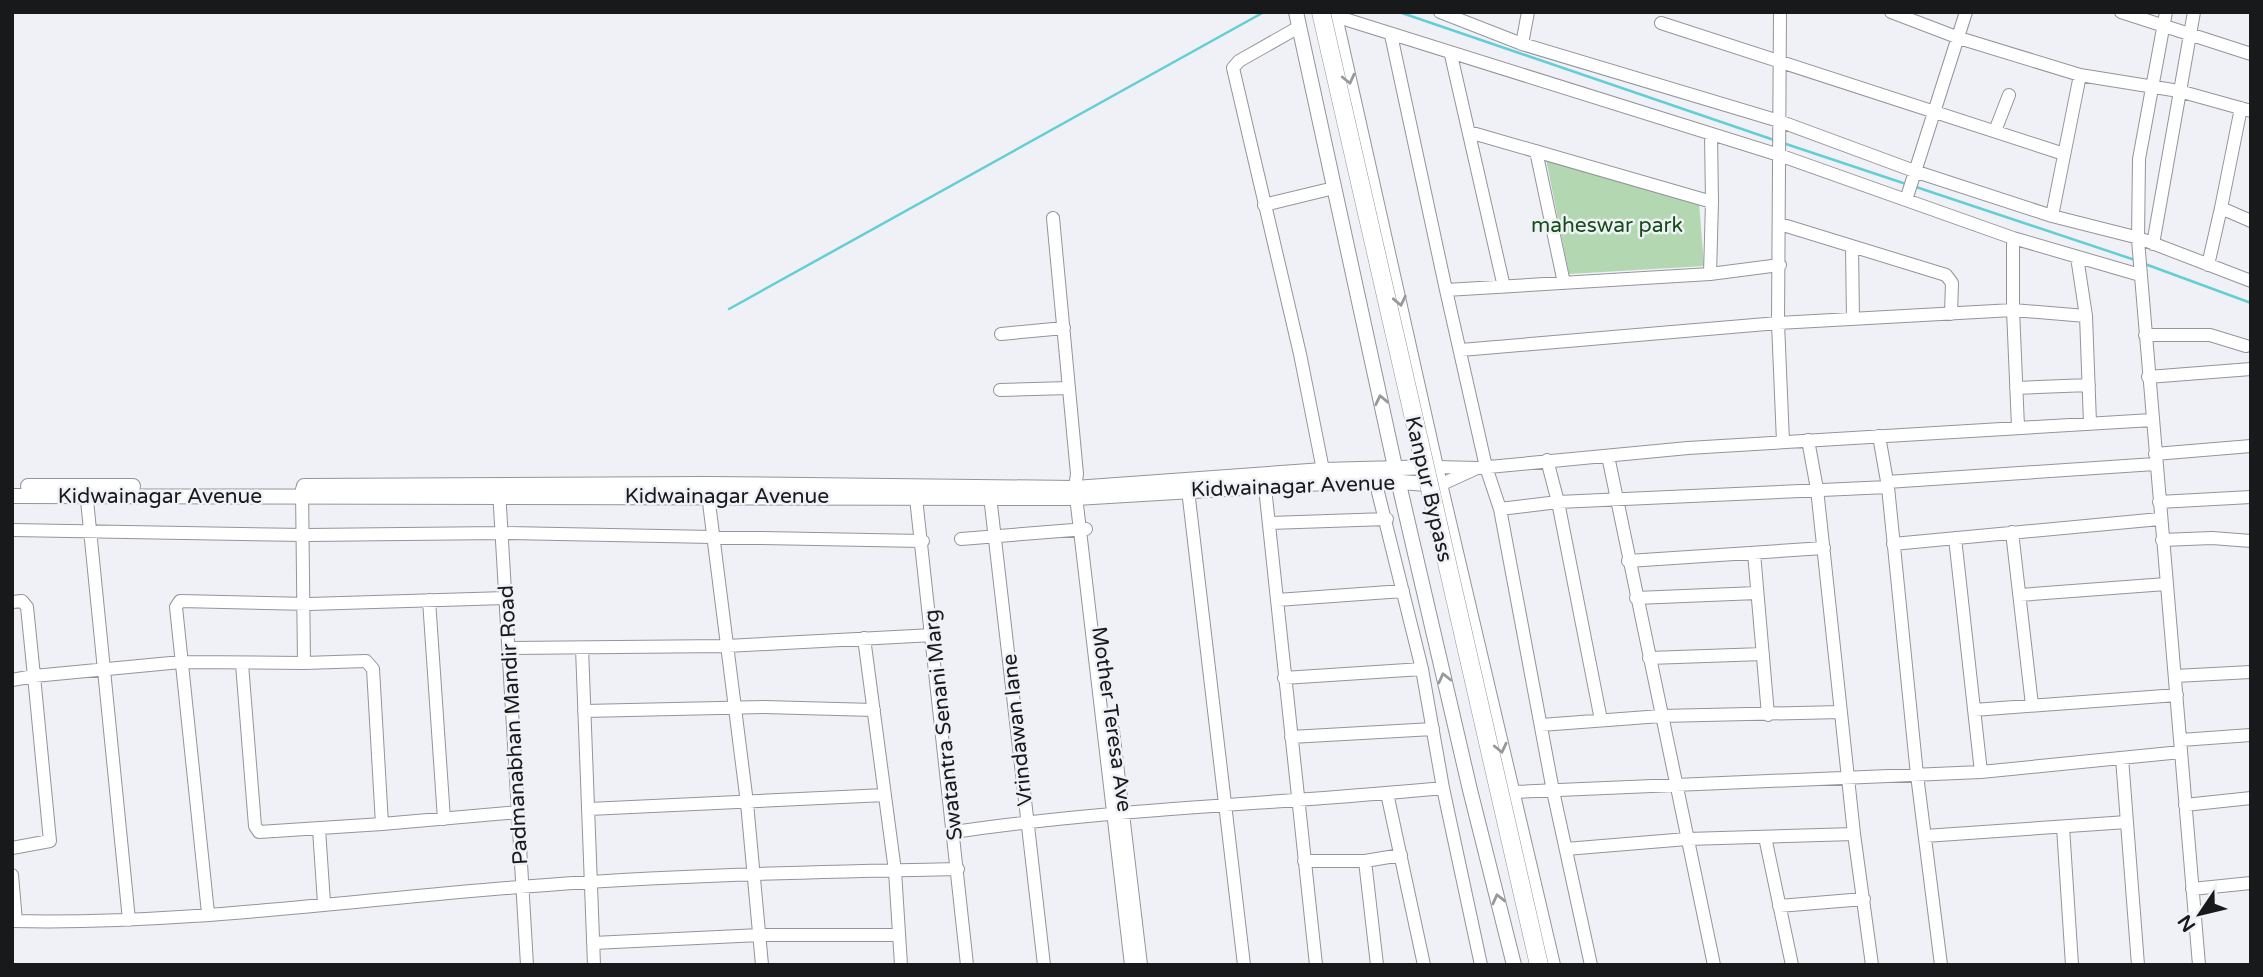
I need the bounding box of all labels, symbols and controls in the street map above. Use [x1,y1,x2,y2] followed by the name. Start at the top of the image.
[1341,73,1355,85] one-way arrow
[1531,213,1683,238] park label: maheswar park
[1391,295,1406,307] one-way arrow
[1374,394,1389,406] one-way arrow
[1400,414,1457,565] street label: Kanpur Bypass
[1190,470,1396,503] street label: Kidwainagar Avenue
[58,484,262,509] street label: Kidwainagar Avenue
[625,484,829,509] street label: Kidwainagar Avenue
[494,585,533,865] street label: Padmanabhan Mandir Road
[919,608,968,842] street label: Swatantra Senani Marg
[1086,625,1137,813] street label: Mother Teresa Ave
[997,653,1038,807] street label: Vrindawan lane
[1438,672,1452,684] one-way arrow
[1493,742,1508,754] one-way arrow
[2165,879,2235,949] north arrow
[1492,893,1506,905] one-way arrow
[2174,911,2200,936] text: N

